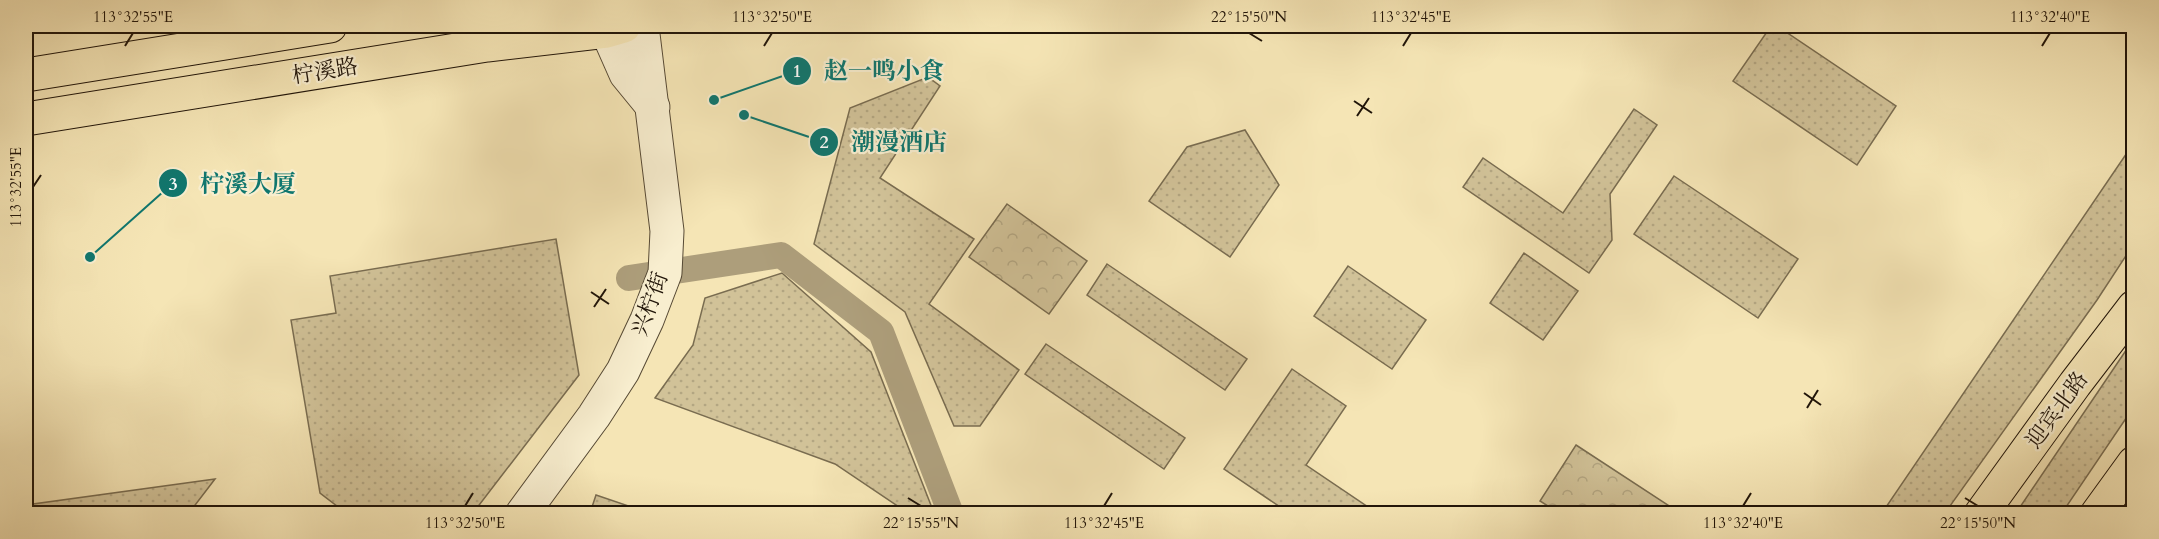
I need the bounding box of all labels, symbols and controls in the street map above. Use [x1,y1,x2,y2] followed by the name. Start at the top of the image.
[93,7,173,27] text: 113°32'55"E
[732,7,812,27] text: 113°32'50"E
[1211,7,1287,27] text: 22°15'50"N
[1371,7,1451,27] text: 113°32'45"E
[2010,7,2090,27] text: 113°32'40"E
[782,50,956,92] callout: 赵一鸣小食
[290,51,360,91] street label: 柠溪路
[824,55,944,88] text: 赵一鸣小食
[792,59,802,84] text: 1
[809,121,959,163] callout: 潮漫酒店
[851,126,947,159] text: 潮漫酒店
[819,130,829,155] text: 2
[6,147,26,227] text: 113°32'55"E
[158,162,308,204] callout: 柠溪大厦
[200,168,296,201] text: 柠溪大厦
[168,172,178,197] text: 3
[625,268,675,340] street label: 兴柠街
[2019,366,2095,454] street label: 迎宾北路
[425,513,505,533] text: 113°32'50"E
[883,513,959,533] text: 22°15'55"N
[1064,513,1144,533] text: 113°32'45"E
[1703,513,1783,533] text: 113°32'40"E
[1940,513,2016,533] text: 22°15'50"N

